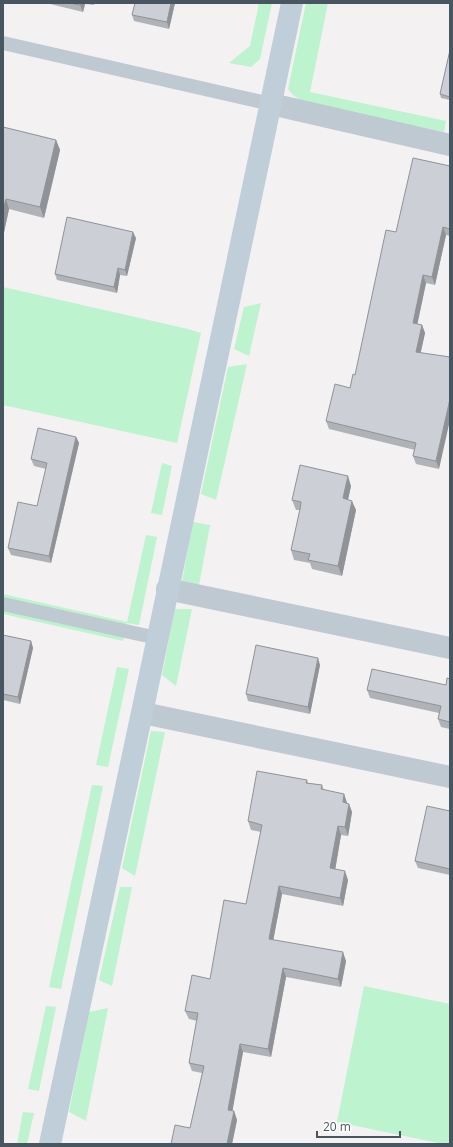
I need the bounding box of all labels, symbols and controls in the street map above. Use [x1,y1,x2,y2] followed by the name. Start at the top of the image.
[317,1113,400,1139] scale bar
[323,1118,351,1135] text: 20 m

